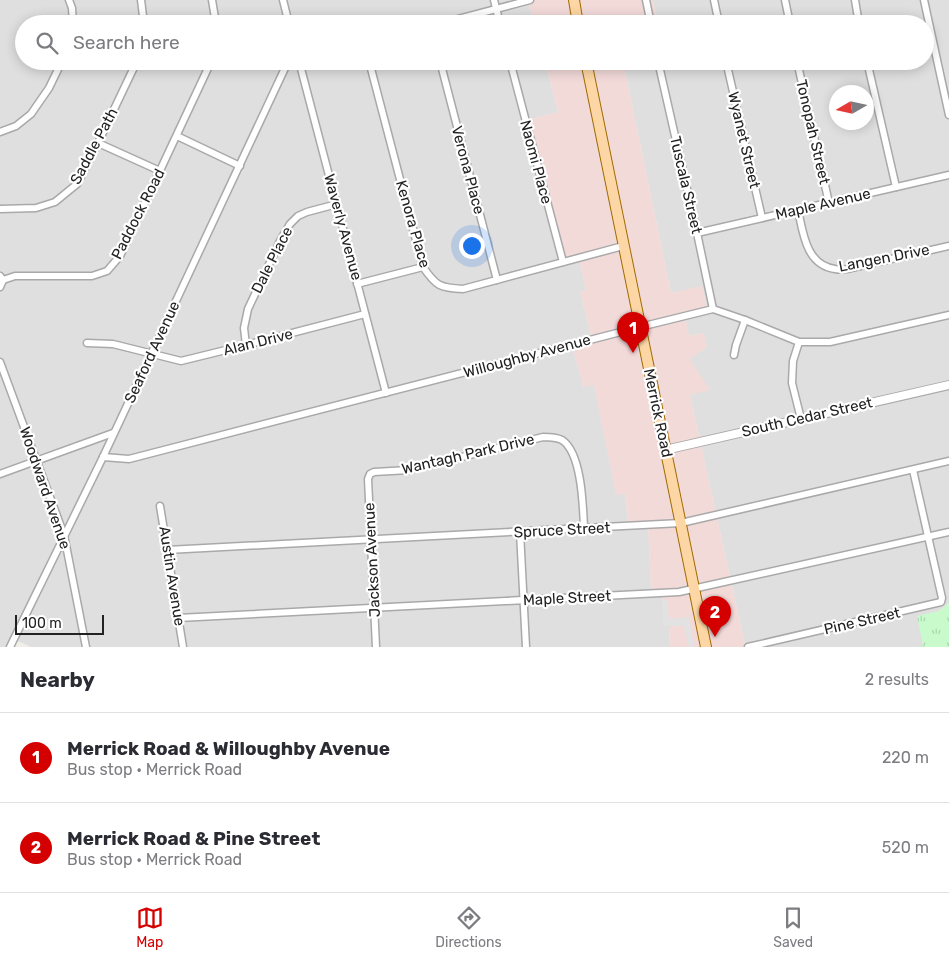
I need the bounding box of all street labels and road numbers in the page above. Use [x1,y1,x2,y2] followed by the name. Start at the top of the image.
[792,78,834,186] street label: Tonopah Street
[724,90,764,190] street label: Wyanet Street
[66,105,122,187] street label: Saddle Path
[516,118,556,206] street label: Naomi Place
[448,124,488,216] street label: Verona Place
[666,134,706,236] street label: Tuscala Street
[107,166,169,262] street label: Paddock Road
[320,172,366,282] street label: Waverly Avenue
[392,178,434,270] street label: Kenora Place
[774,184,872,224] street label: Maple Avenue
[248,224,296,296] street label: Dale Place
[837,240,931,276] street label: Langen Drive
[121,298,183,406] street label: Seaford Avenue
[221,325,295,359] street label: Alan Drive
[461,330,593,382] street label: Willoughby Avenue
[640,367,676,459] street label: Merrick Road
[740,393,874,441] street label: South Cedar Street
[16,424,74,552] street label: Woodward Avenue
[400,430,536,478] street label: Wantagh Park Drive
[360,502,384,618] street label: Jackson Avenue
[513,518,611,542] street label: Spruce Street
[155,525,189,627] street label: Austin Avenue
[522,587,612,609] street label: Maple Street
[822,603,902,639] street label: Pine Street

